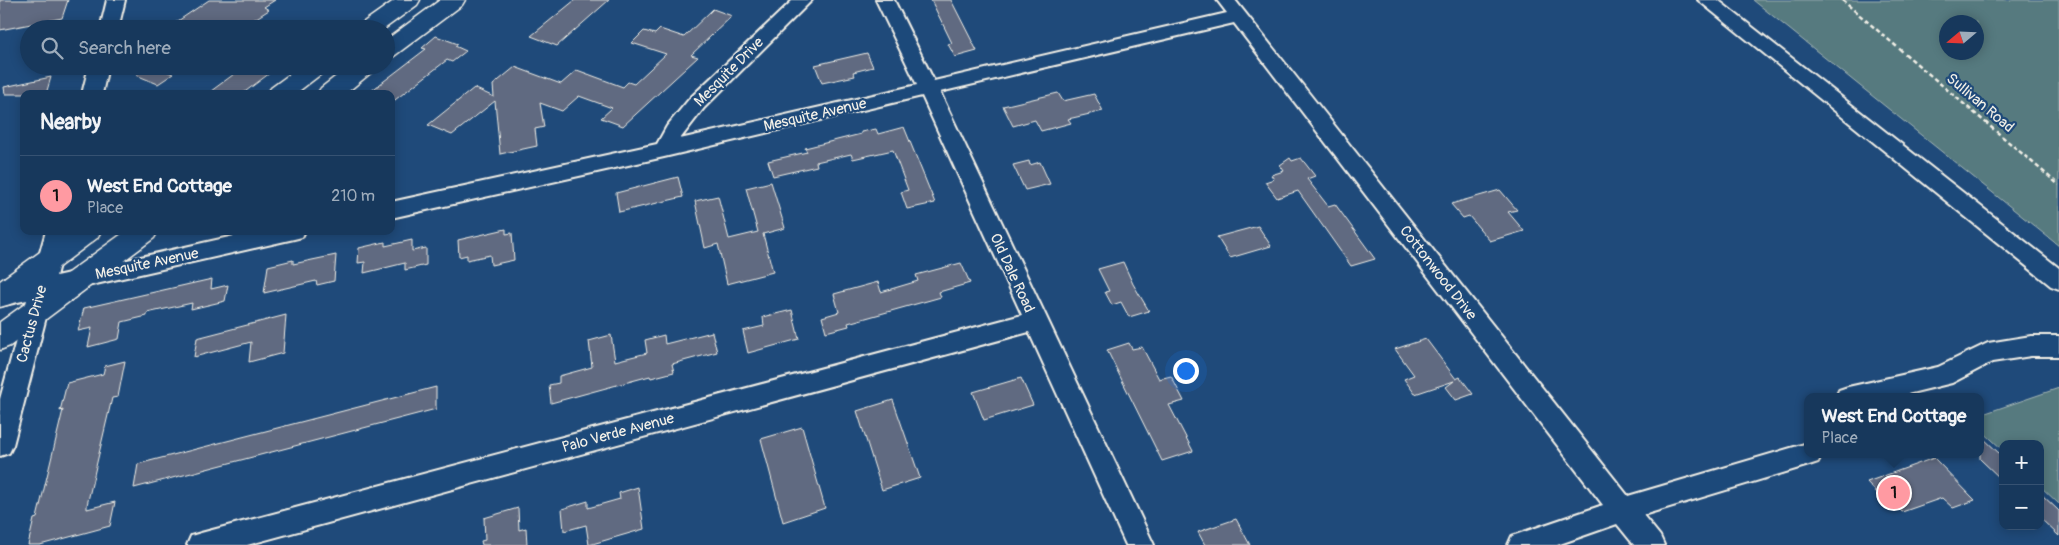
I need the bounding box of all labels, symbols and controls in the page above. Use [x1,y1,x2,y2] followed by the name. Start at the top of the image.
[1939,15,1984,60] north arrow
[20,20,395,75] search box
[690,33,768,111] street label: Mesquite Drive
[38,34,66,62] icon: search
[78,36,171,60] text: Search here
[1942,69,2018,137] street label: Sullivan Road
[762,94,869,136] street label: Mesquite Avenue
[40,109,101,136] text: Nearby
[87,174,232,198] text: West End Cottage
[53,186,59,206] text: 1
[331,186,375,206] text: 210 m
[87,198,123,218] text: Place
[1395,222,1481,325] street label: Cottonwood Drive
[985,230,1039,316] street label: Old Dale Road
[94,244,201,284] street label: Mesquite Avenue
[13,283,52,365] street label: Cactus Drive
[1173,358,1199,384] your location
[1804,393,1984,458] popup
[1822,404,1966,428] text: West End Cottage
[560,409,677,457] street label: Palo Verde Avenue
[1822,428,1858,448] text: Place
[1999,440,2044,530] map controls
[1999,440,2044,485] button: +
[1878,474,1910,512] pin: 1
[1999,485,2044,530] button: −

